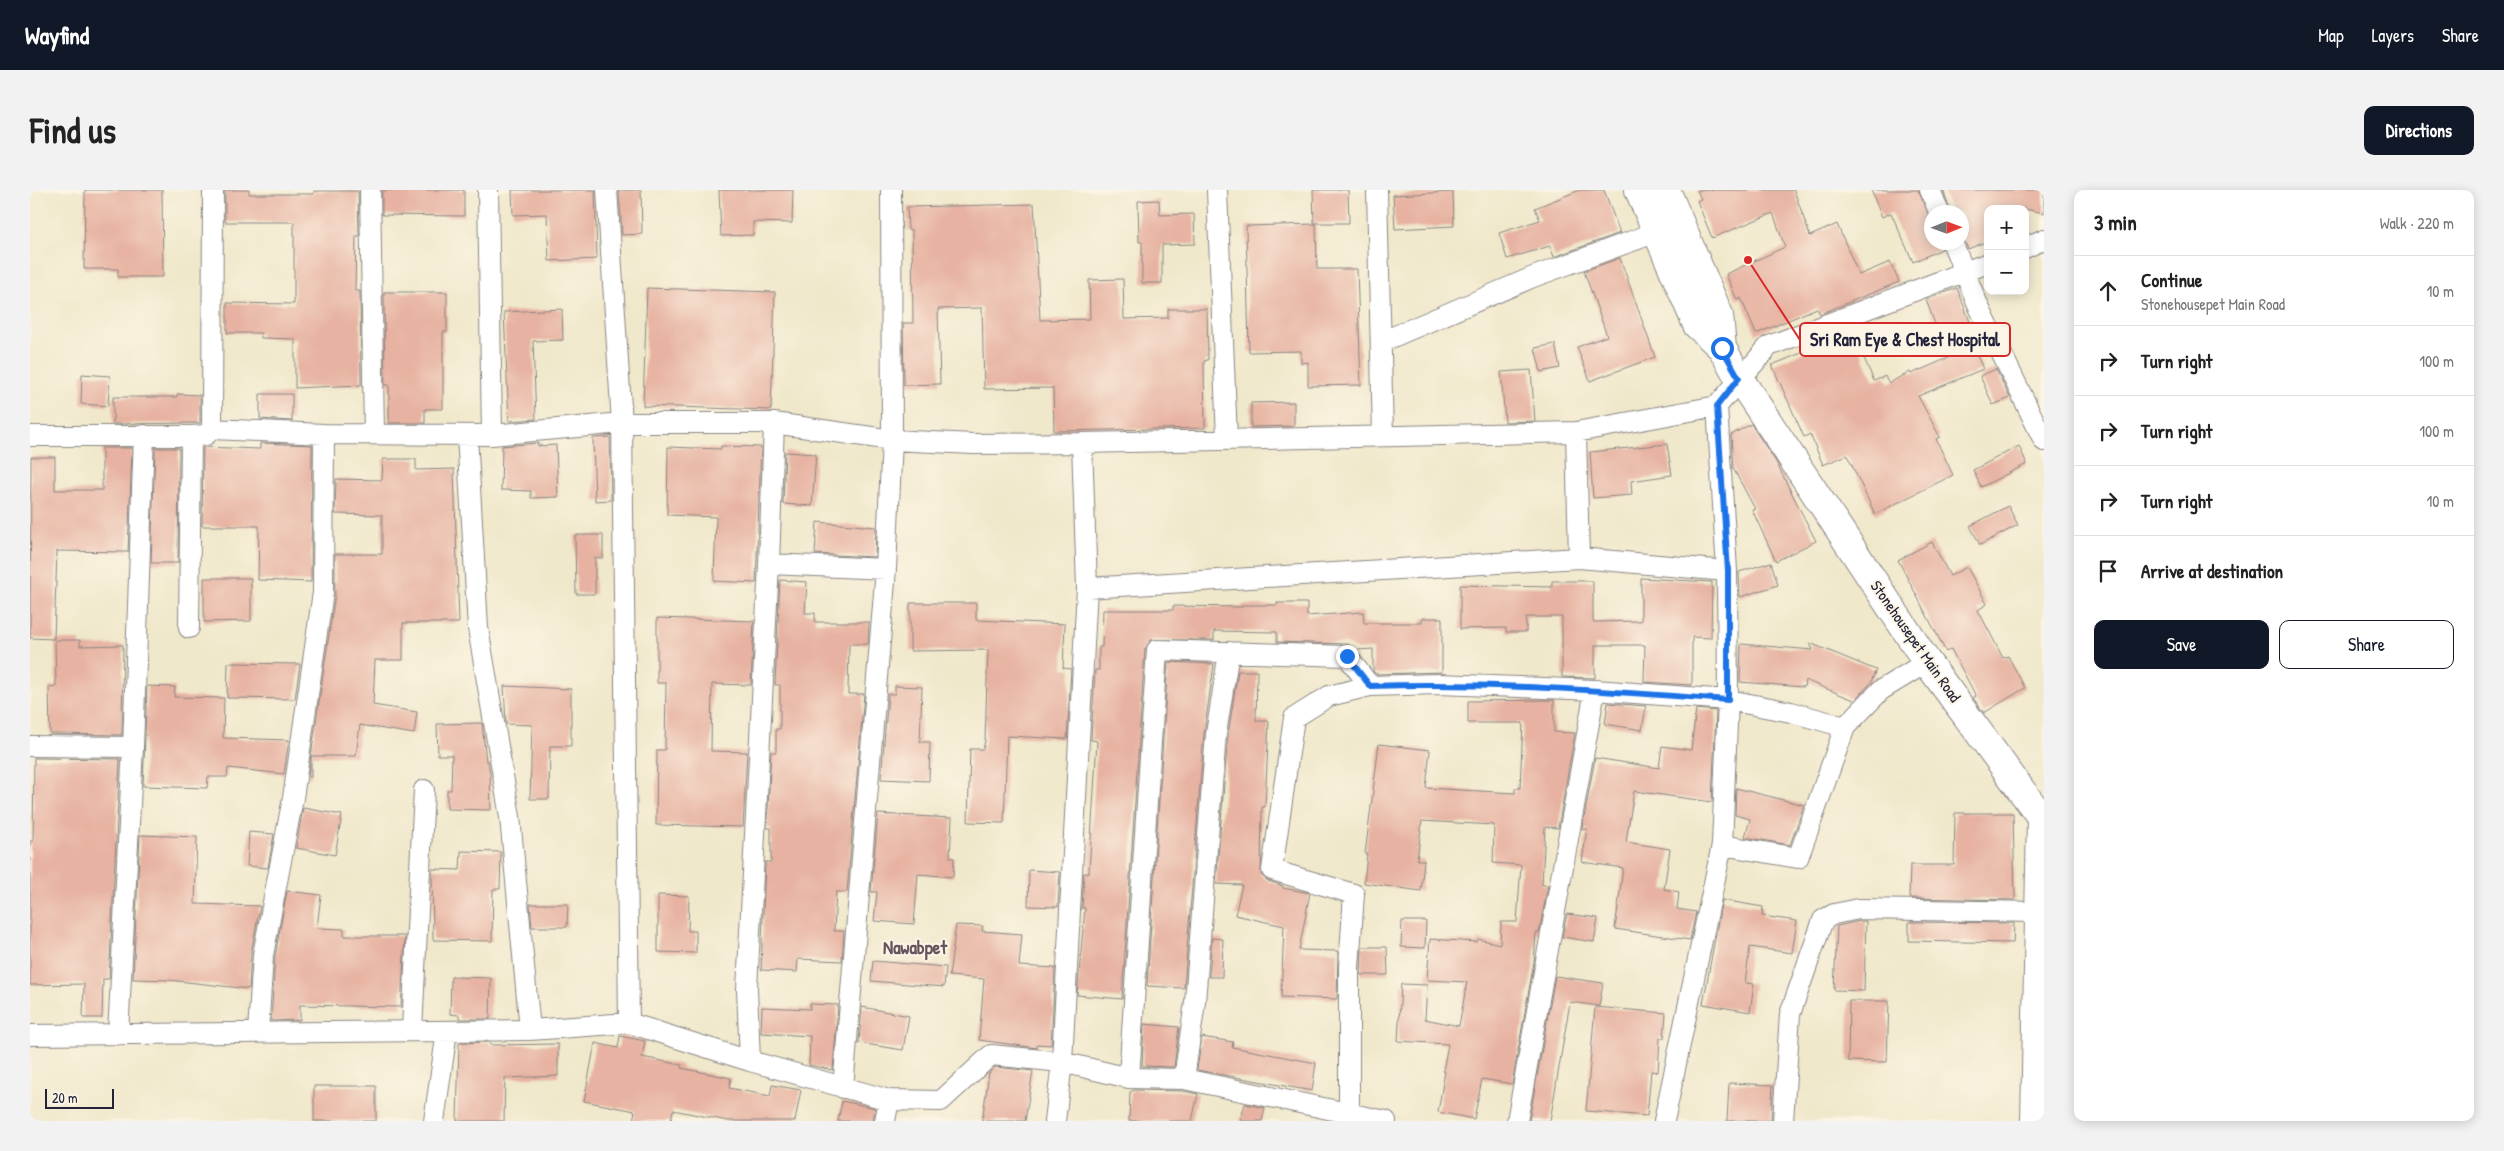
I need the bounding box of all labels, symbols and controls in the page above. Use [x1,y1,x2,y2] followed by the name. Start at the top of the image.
[25,19,89,51] text: Wayfind
[2318,23,2344,48] text: Map
[2372,23,2414,48] text: Layers
[2442,23,2479,48] text: Share
[2364,106,2474,155] button: Directions
[30,107,116,154] text: Find us
[1924,205,1969,250] north arrow
[1984,205,2029,295] map controls
[1984,205,2029,250] button: +
[2094,208,2137,237] text: 3 min
[2380,212,2454,234] text: Walk · 220 m
[1984,250,2029,295] button: −
[2141,267,2202,293] text: Continue
[2094,277,2122,305] icon: ahead
[2426,280,2454,302] text: 10 m
[2141,293,2285,315] text: Stonehousepet Main Road
[1800,323,2010,356] callout: Sri Ram Eye & Chest Hospital
[1810,327,2001,353] text: Sri Ram Eye & Chest Hospital
[1711,337,1734,360] route start
[2094,347,2122,375] icon: right
[2141,348,2212,374] text: Turn right
[2419,350,2454,372] text: 100 m
[2094,417,2122,445] icon: right
[2141,418,2212,444] text: Turn right
[2419,420,2454,442] text: 100 m
[2094,487,2122,515] icon: right
[2141,488,2212,514] text: Turn right
[2426,490,2454,512] text: 10 m
[2094,557,2122,585] icon: arrive
[2141,558,2283,584] text: Arrive at destination
[1866,576,1966,706] street label: Stonehousepet Main Road
[2094,620,2269,669] button: Save
[2279,620,2454,669] button: Share
[1336,645,1359,668] route end
[883,934,948,961] district label: Nawabpet
[45,1086,114,1109] scale bar
[52,1088,78,1107] text: 20 m

